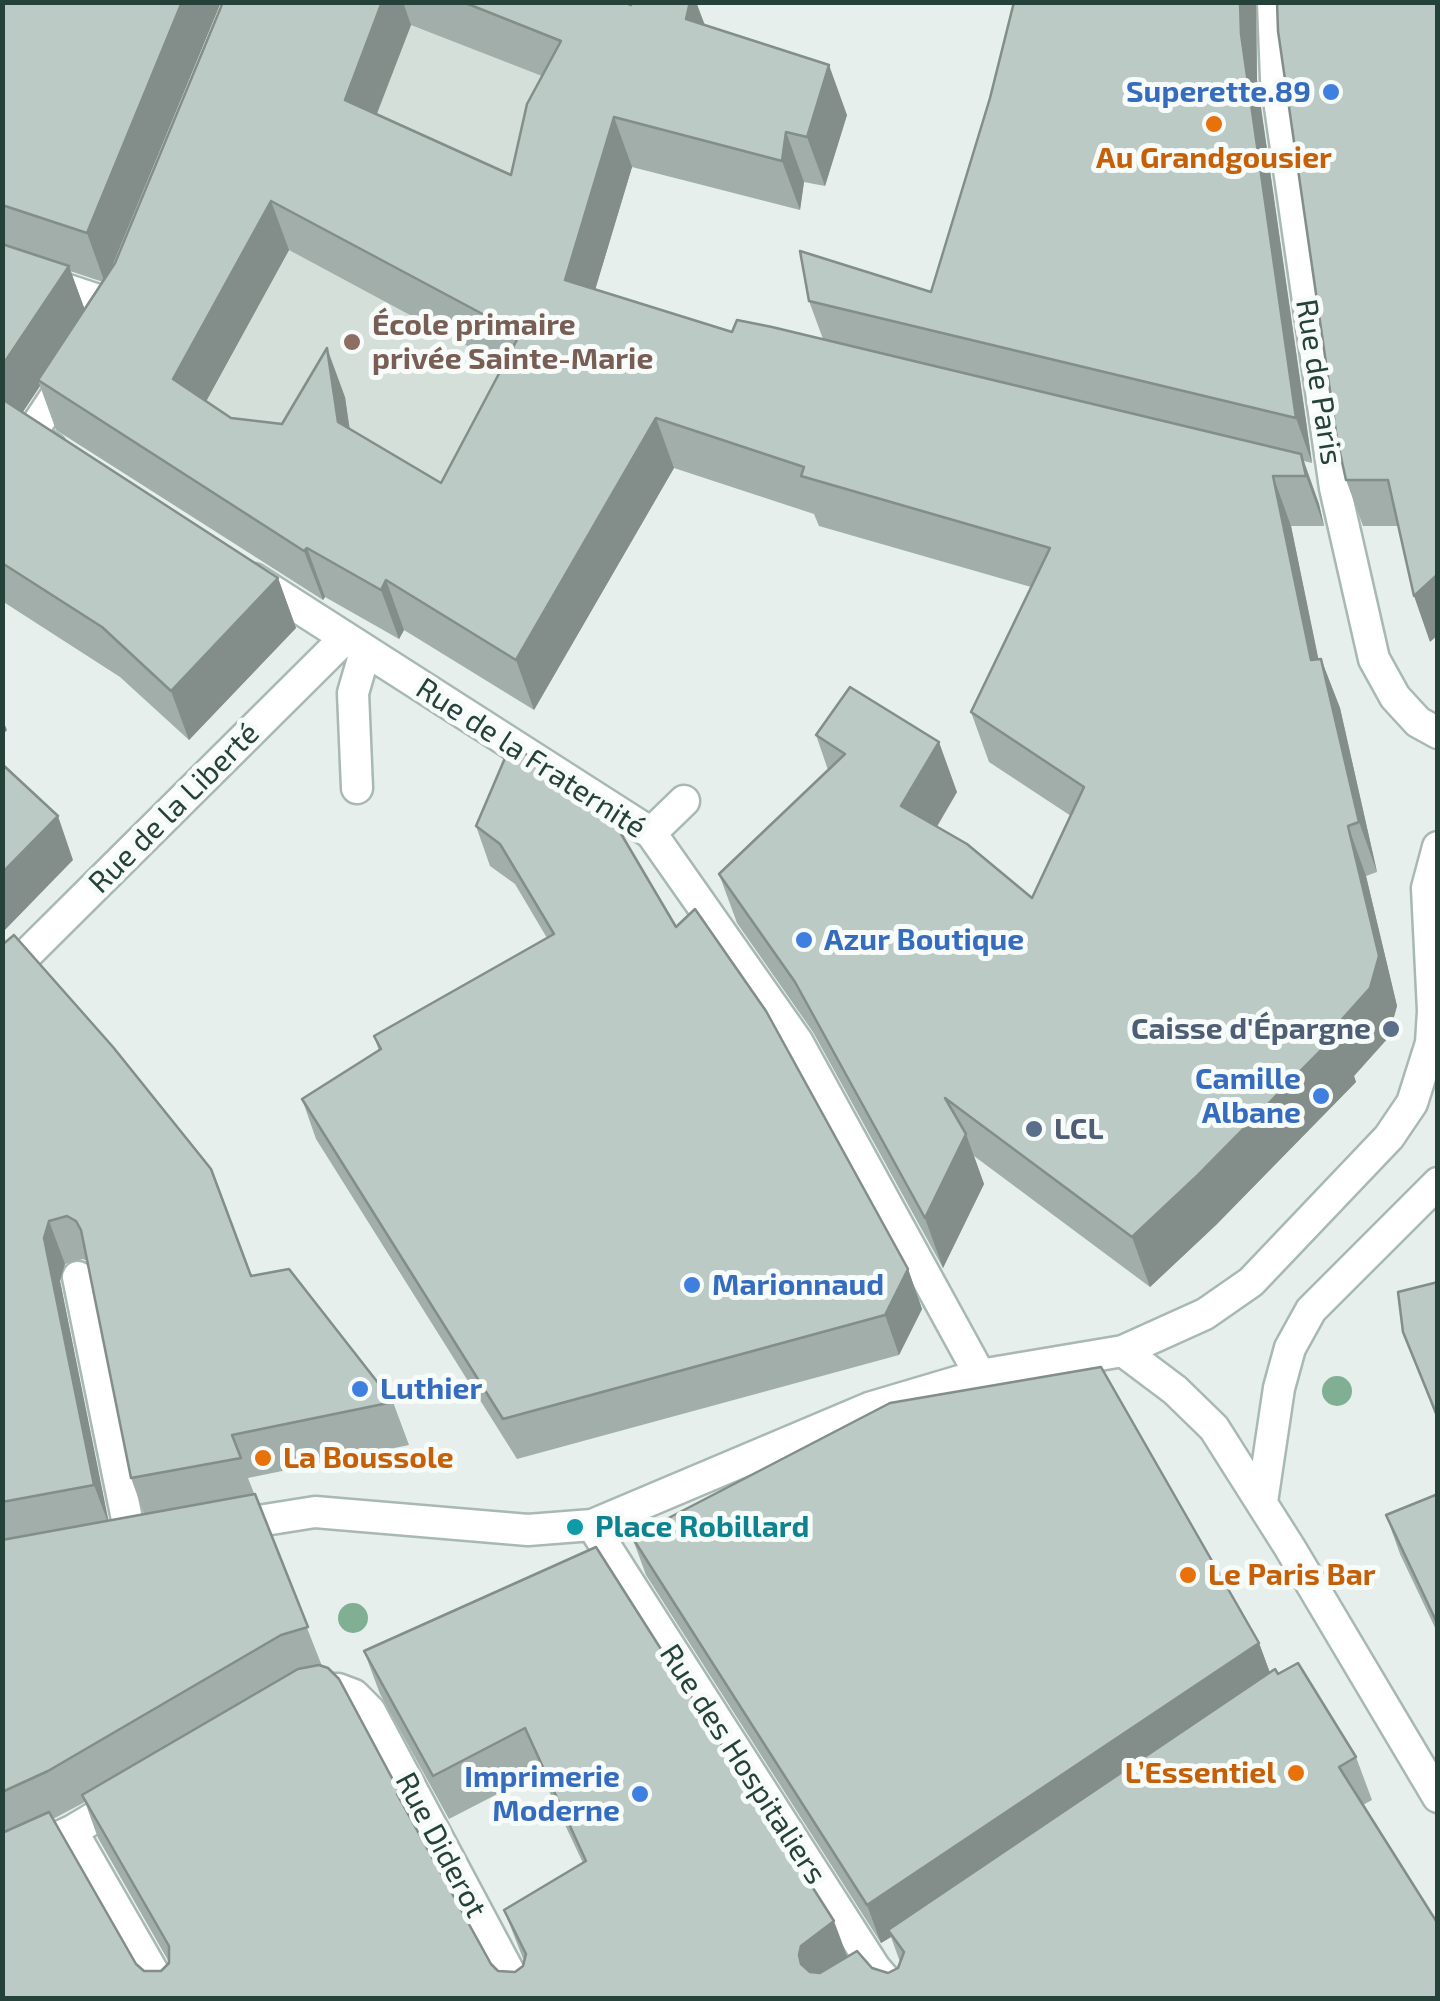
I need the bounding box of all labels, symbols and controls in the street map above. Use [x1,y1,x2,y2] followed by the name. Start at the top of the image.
[1126,74,1311,110] place label: Superette.89
[1320,81,1342,103] marker: Superette.89
[1203,113,1225,135] marker: Au Grandgousier
[1096,140,1332,176] place label: Au Grandgousier
[1288,297,1350,467] street label: Rue de Paris
[372,307,653,378] place label: École primaire privée Sainte-Marie
[341,331,363,353] marker: École primaire privée Sainte-Marie
[409,670,653,846] street label: Rue de la Fraternité
[81,715,267,901] street label: Rue de la Liberté
[824,922,1024,958] place label: Azur Boutique
[793,929,815,951] marker: Azur Boutique
[1131,1011,1371,1047] place label: Caisse d'Épargne
[1380,1018,1402,1040] marker: Caisse d'Épargne
[1195,1061,1301,1132] place label: Camille Albane
[1310,1085,1332,1107] marker: Camille Albane
[1054,1111,1103,1147] place label: LCL
[1023,1118,1045,1140] marker: LCL
[712,1267,884,1303] place label: Marionnaud
[681,1274,703,1296] marker: Marionnaud
[380,1371,482,1407] place label: Luthier
[349,1378,371,1400] marker: Luthier
[283,1440,454,1476] place label: La Boussole
[252,1447,274,1469] marker: La Boussole
[595,1509,809,1545] place label: Place Robillard
[564,1516,586,1538] marker: Place Robillard
[1208,1557,1376,1593] place label: Le Paris Bar
[1177,1564,1199,1586] marker: Le Paris Bar
[652,1637,834,1891] street label: Rue des Hospitaliers
[1125,1755,1276,1791] place label: L’Essentiel
[464,1759,620,1830] place label: Imprimerie Moderne
[1285,1762,1307,1784] marker: L’Essentiel
[388,1766,494,1924] street label: Rue Diderot
[629,1783,651,1805] marker: Imprimerie Moderne

